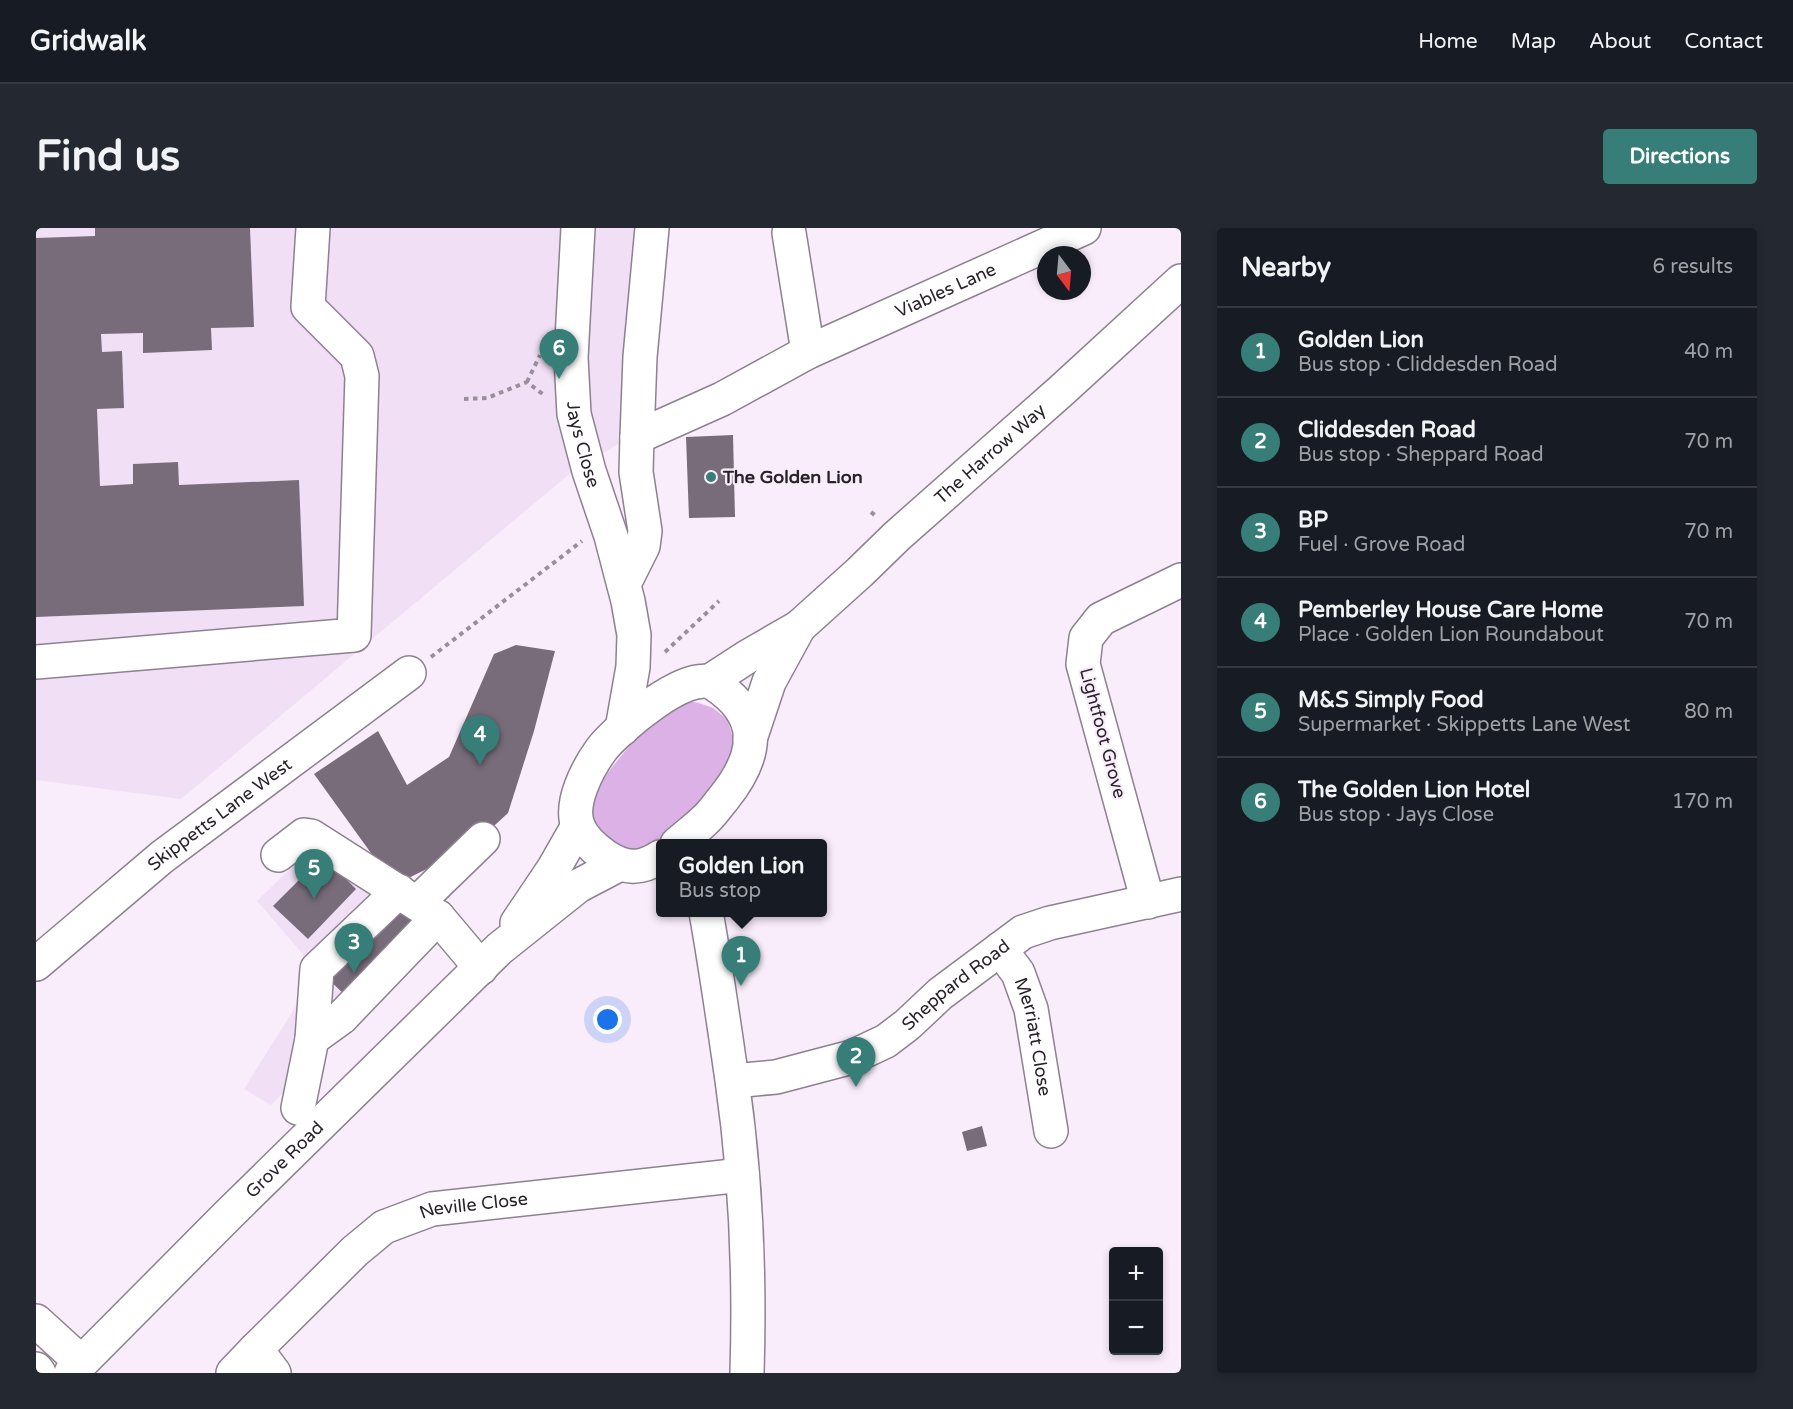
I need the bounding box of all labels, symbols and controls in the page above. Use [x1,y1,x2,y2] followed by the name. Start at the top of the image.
[30,24,147,58] text: Gridwalk
[1418,29,1478,54] text: Home
[1511,29,1556,54] text: Map
[1589,29,1651,54] text: About
[1684,29,1763,54] text: Contact
[1603,129,1757,184] button: Directions
[36,131,180,182] text: Find us
[1037,246,1091,300] north arrow
[1241,252,1331,283] text: Nearby
[1653,255,1733,279] text: 6 results
[892,258,999,322] street label: Viables Lane
[1298,327,1424,353] text: Golden Lion
[540,330,578,379] pin: 6
[1254,340,1267,364] text: 1
[1684,340,1733,364] text: 40 m
[1298,353,1558,377] text: Bus stop · Cliddesden Road
[930,399,1050,509] street label: The Harrow Way
[562,401,605,491] street label: Jays Close
[1298,417,1476,443] text: Cliddesden Road
[1254,430,1267,454] text: 2
[1684,430,1733,454] text: 70 m
[1298,443,1544,467] text: Bus stop · Sheppard Road
[722,466,863,488] place label: The Golden Lion
[704,470,718,484] marker: The Golden Lion
[1298,507,1328,533] text: BP
[1254,520,1267,544] text: 3
[1684,520,1733,544] text: 70 m
[1298,533,1465,557] text: Fuel · Grove Road
[1298,597,1603,623] text: Pemberley House Care Home
[1254,610,1267,634] text: 4
[1684,610,1733,634] text: 70 m
[1298,623,1604,647] text: Place · Golden Lion Roundabout
[1075,665,1131,801] street label: Lightfoot Grove
[1298,687,1484,713] text: M&S Simply Food
[1254,700,1267,724] text: 5
[1684,700,1733,724] text: 80 m
[1298,713,1630,737] text: Supermarket · Skippetts Lane West
[460,716,500,765] pin: 4
[143,753,296,876] street label: Skippetts Lane West
[1298,777,1530,803] text: The Golden Lion Hotel
[1254,790,1267,814] text: 6
[1672,790,1733,814] text: 170 m
[1298,803,1494,827] text: Bus stop · Jays Close
[656,839,827,917] popup
[294,850,334,899] pin: 5
[679,853,804,879] text: Golden Lion
[679,879,761,903] text: Bus stop
[334,924,374,973] pin: 3
[897,935,1014,1035] street label: Sheppard Road
[722,936,760,986] pin: 1
[1010,975,1056,1098] street label: Merriatt Close
[593,1005,622,1034] your location
[836,1038,876,1087] pin: 2
[241,1116,328,1203] street label: Grove Road
[416,1188,529,1224] street label: Neville Close
[1109,1247,1163,1355] map controls
[1109,1247,1163,1301] button: +
[1109,1301,1163,1355] button: −

